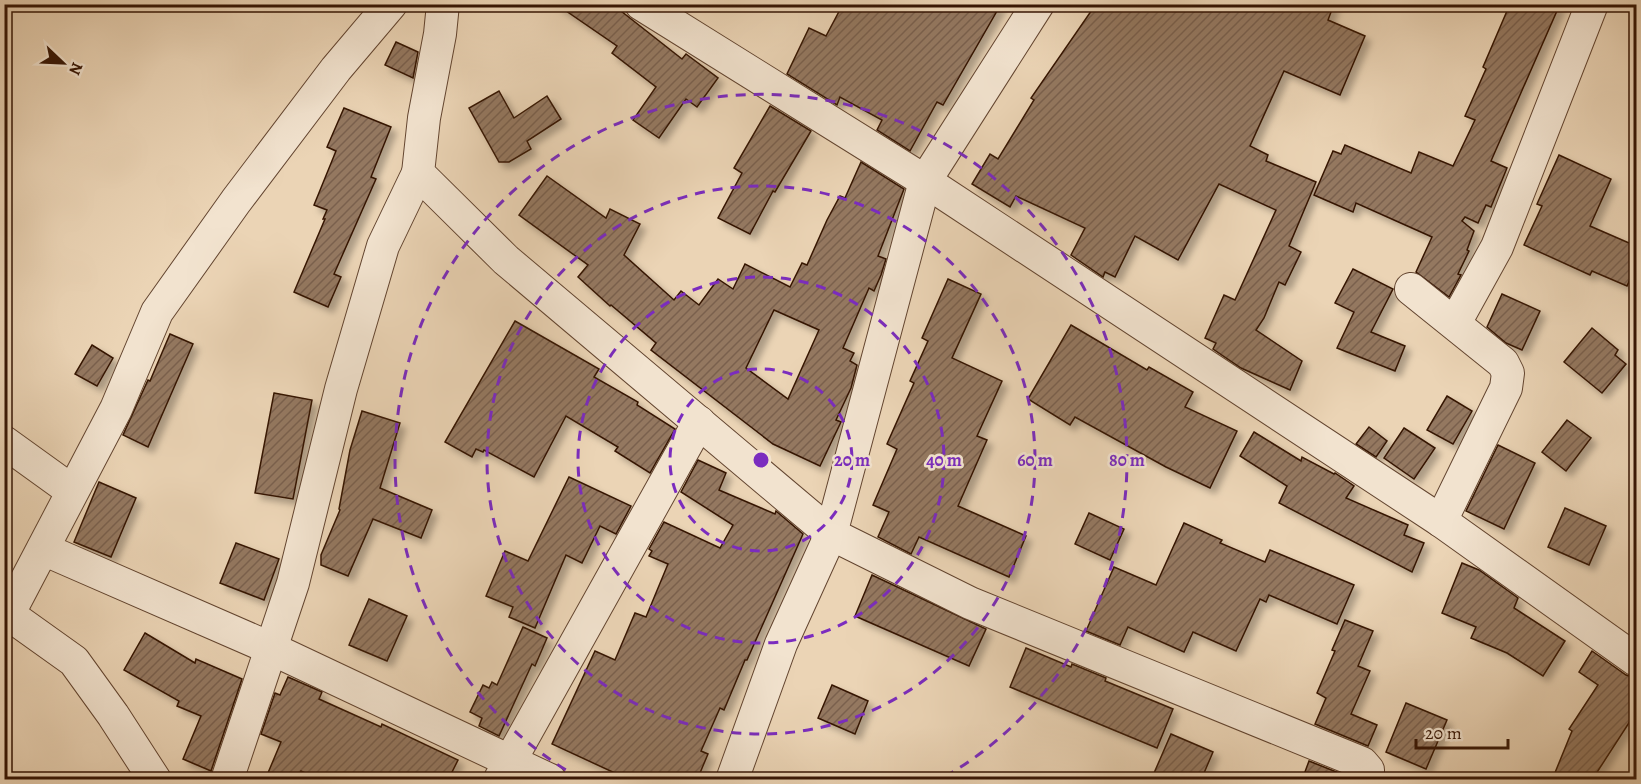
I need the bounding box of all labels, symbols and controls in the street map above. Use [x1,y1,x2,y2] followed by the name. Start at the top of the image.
[33,33,93,93] north arrow
[63,59,88,78] text: N
[834,448,870,472] text: 20 m
[926,448,962,472] text: 40 m
[1017,448,1053,472] text: 60 m
[1109,448,1145,472] text: 80 m
[751,450,771,470] centre of rings
[1416,712,1508,750] scale bar
[1425,721,1462,745] text: 20 m

